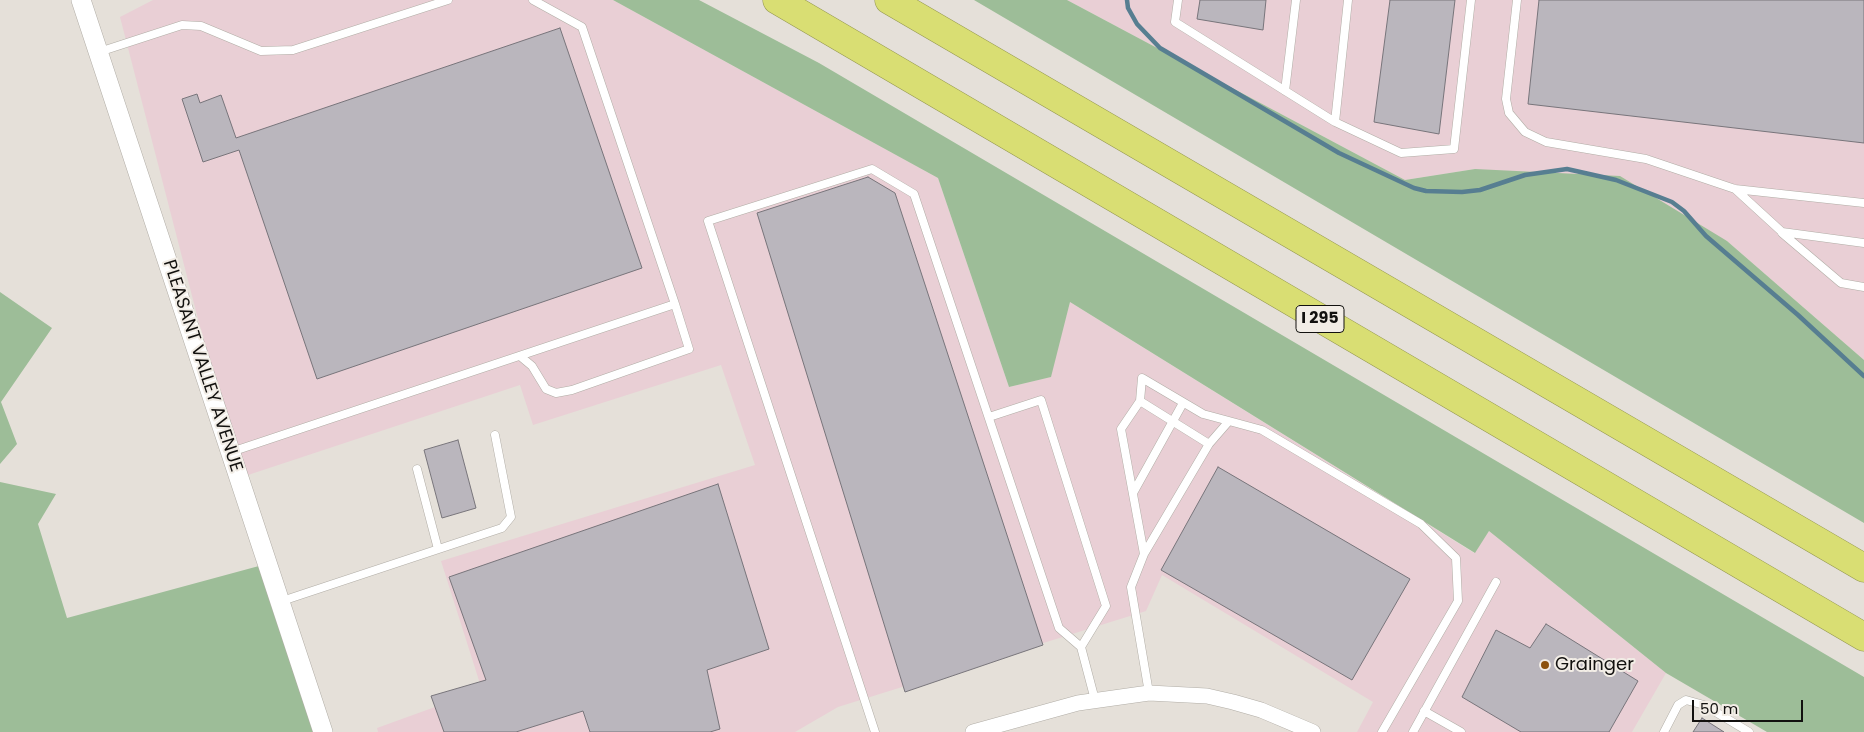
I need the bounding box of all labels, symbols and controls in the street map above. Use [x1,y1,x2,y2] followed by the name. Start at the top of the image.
[158,257,246,475] street label: PLEASANT VALLEY AVENUE
[1296,306,1344,332] road number: I 295
[1555,654,1634,676] place label: Grainger
[1539,659,1551,671] marker: Grainger
[1694,690,1805,722] scale bar
[1700,698,1738,719] text: 50 m

